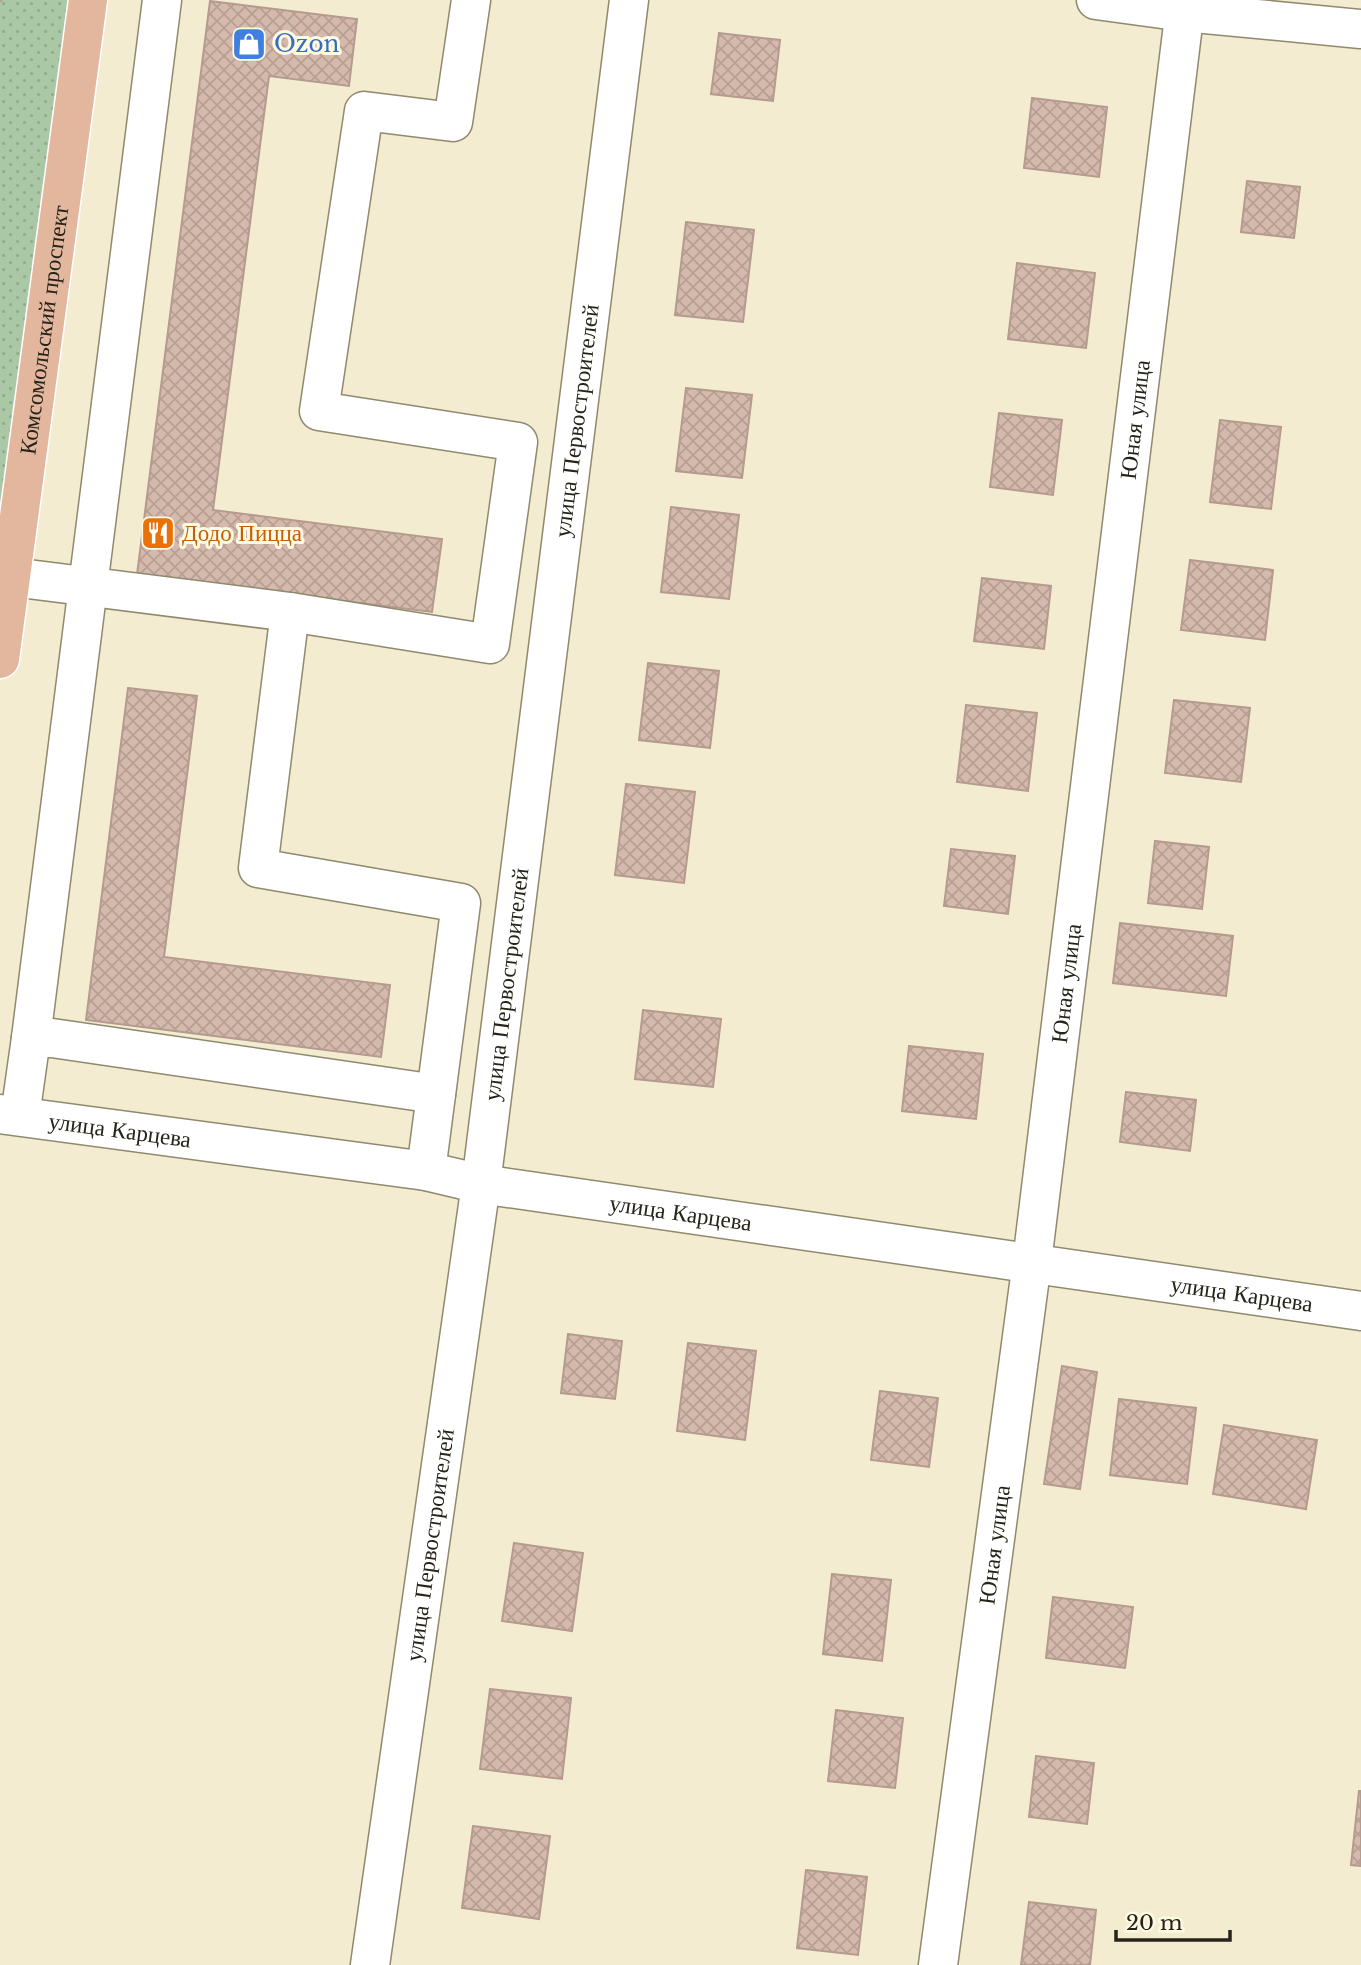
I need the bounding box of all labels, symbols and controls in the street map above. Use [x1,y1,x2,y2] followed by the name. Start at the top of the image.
[230,25,268,63] shop icon: Ozon
[274,30,339,58] place label: Ozon
[13,204,74,456] street label: Комсомольский проспект
[548,303,605,539] street label: улица Первостроителей
[1114,358,1156,481] street label: Юная улица
[139,514,177,552] restaurant icon: Додо Пицца
[182,519,302,547] place label: Додо Пицца
[478,866,534,1103] street label: улица Первостроителей
[1045,922,1087,1045] street label: Юная улица
[47,1107,193,1153] street label: улица Карцева
[608,1189,754,1237] street label: улица Карцева
[1169,1270,1315,1318] street label: улица Карцева
[399,1427,460,1663] street label: улица Первостроителей
[972,1483,1016,1606] street label: Юная улица
[1116,1898,1230,1942] scale bar
[1126,1910,1183,1936] text: 20 m

